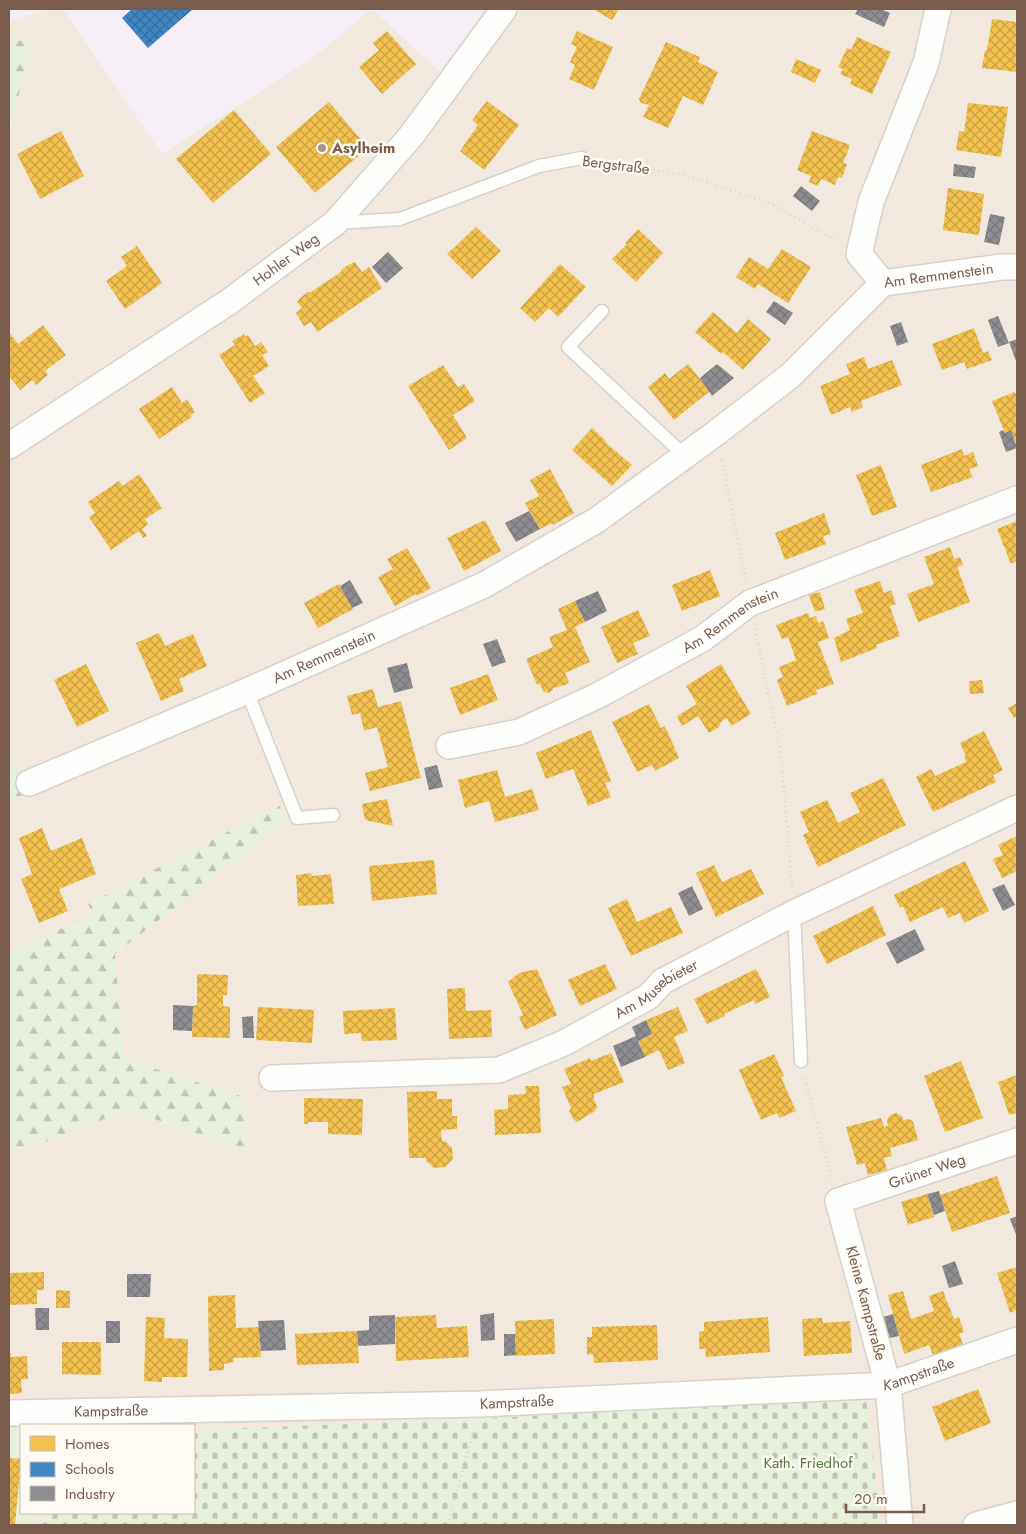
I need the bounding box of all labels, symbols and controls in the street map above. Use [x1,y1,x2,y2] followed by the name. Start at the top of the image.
[331,137,395,159] place label: Asylheim
[316,142,328,154] marker: Asylheim
[581,150,651,180] street label: Bergstraße
[248,227,324,291] street label: Hohler Weg
[882,257,995,294] street label: Am Remmenstein
[678,582,781,659] street label: Am Remmenstein
[269,624,379,689] street label: Am Remmenstein
[611,953,703,1024] street label: Am Musebieter
[886,1148,968,1194] street label: Grüner Weg
[840,1243,892,1363] street label: Kleine Kampstraße
[883,1352,958,1396] street label: Kampstraße
[479,1390,555,1415] street label: Kampstraße
[74,1399,149,1423] street label: Kampstraße
[20,1424,195,1514] legend
[65,1433,109,1455] text: Homes
[763,1452,853,1474] park label: Kath. Friedhof
[65,1458,114,1480] text: Schools
[846,1482,924,1514] scale bar
[65,1483,115,1505] text: Industry
[854,1488,888,1510] text: 20 m

